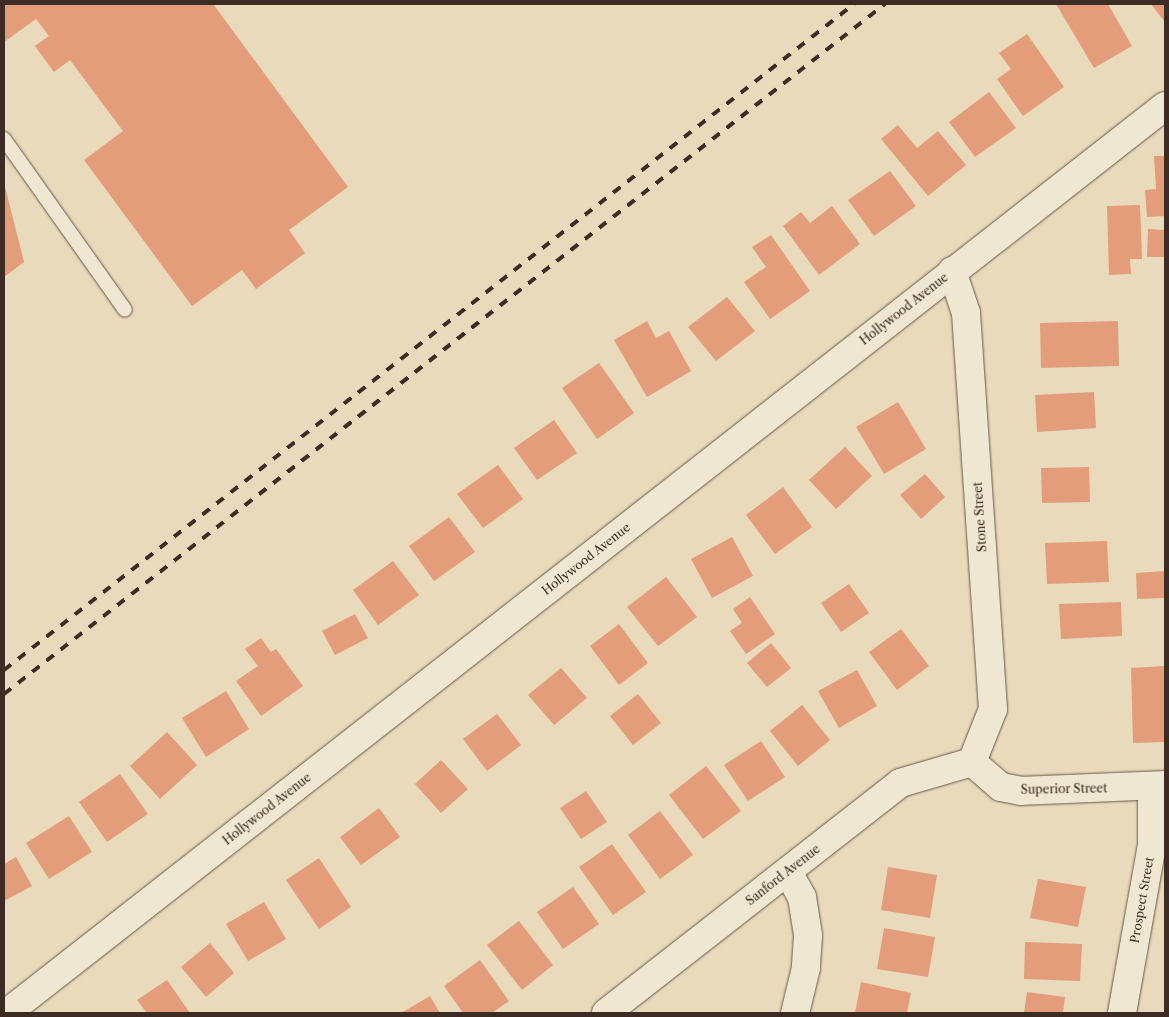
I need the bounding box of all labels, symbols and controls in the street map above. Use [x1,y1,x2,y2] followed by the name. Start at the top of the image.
[857,270,951,348] street label: Hollywood Avenue
[970,481,990,553] street label: Stone Street
[539,520,633,598] street label: Hollywood Avenue
[220,770,314,848] street label: Hollywood Avenue
[1020,781,1108,797] street label: Superior Street
[743,841,823,909] street label: Sanford Avenue
[1127,856,1157,944] street label: Prospect Street

